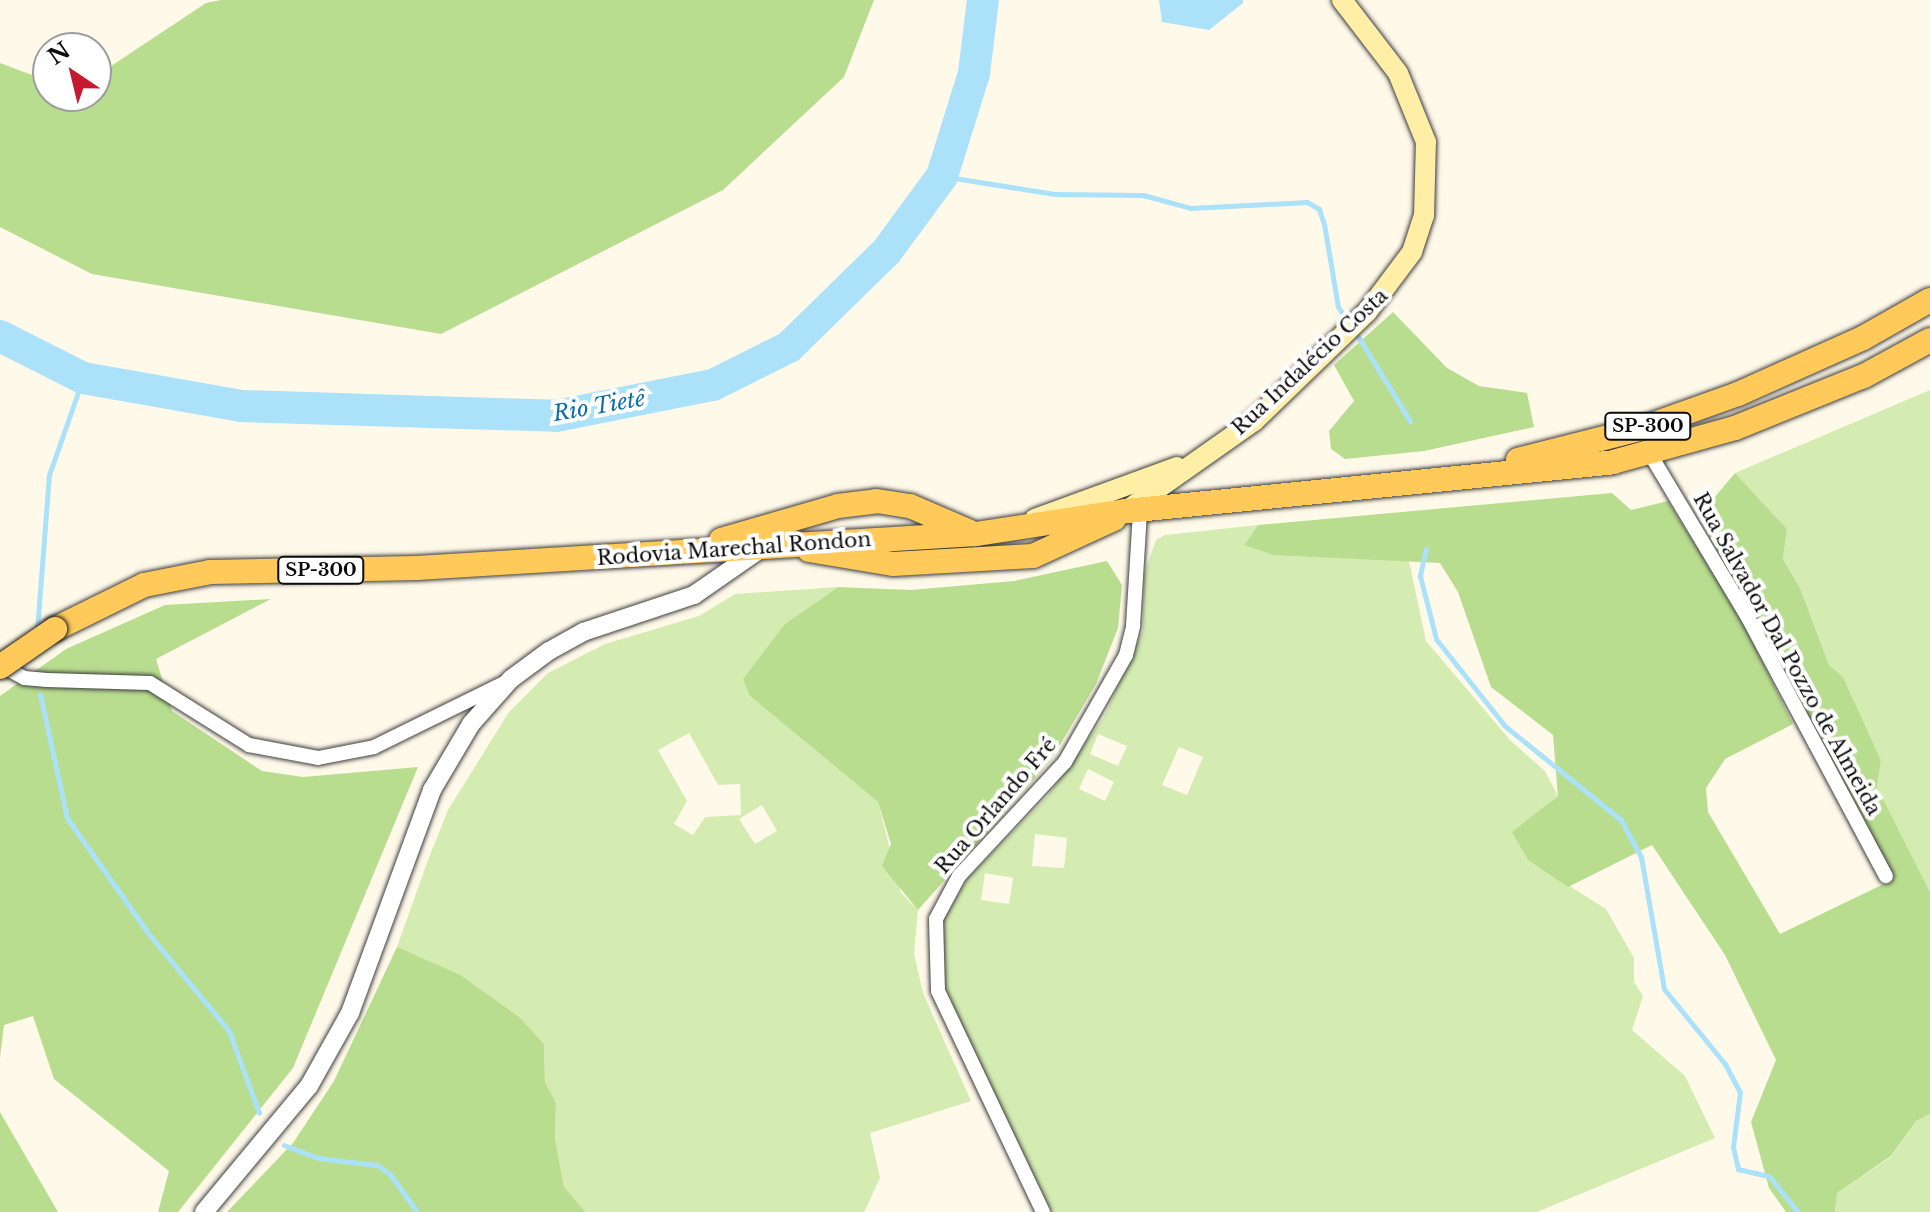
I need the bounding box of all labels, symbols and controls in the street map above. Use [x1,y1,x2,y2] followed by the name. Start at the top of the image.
[32,32,112,112] north arrow
[43,37,75,71] text: N
[1227,284,1393,440] street label: Rua Indalécio Costa
[551,385,647,427] water label: Rio Tietê
[1604,412,1692,440] road number: SP-300
[1688,488,1886,820] street label: Rua Salvador Dal Pozzo de Almeida
[596,527,872,571] street label: Rodovia Marechal Rondon
[277,556,365,584] road number: SP-300
[930,733,1062,879] street label: Rua Orlando Fré

